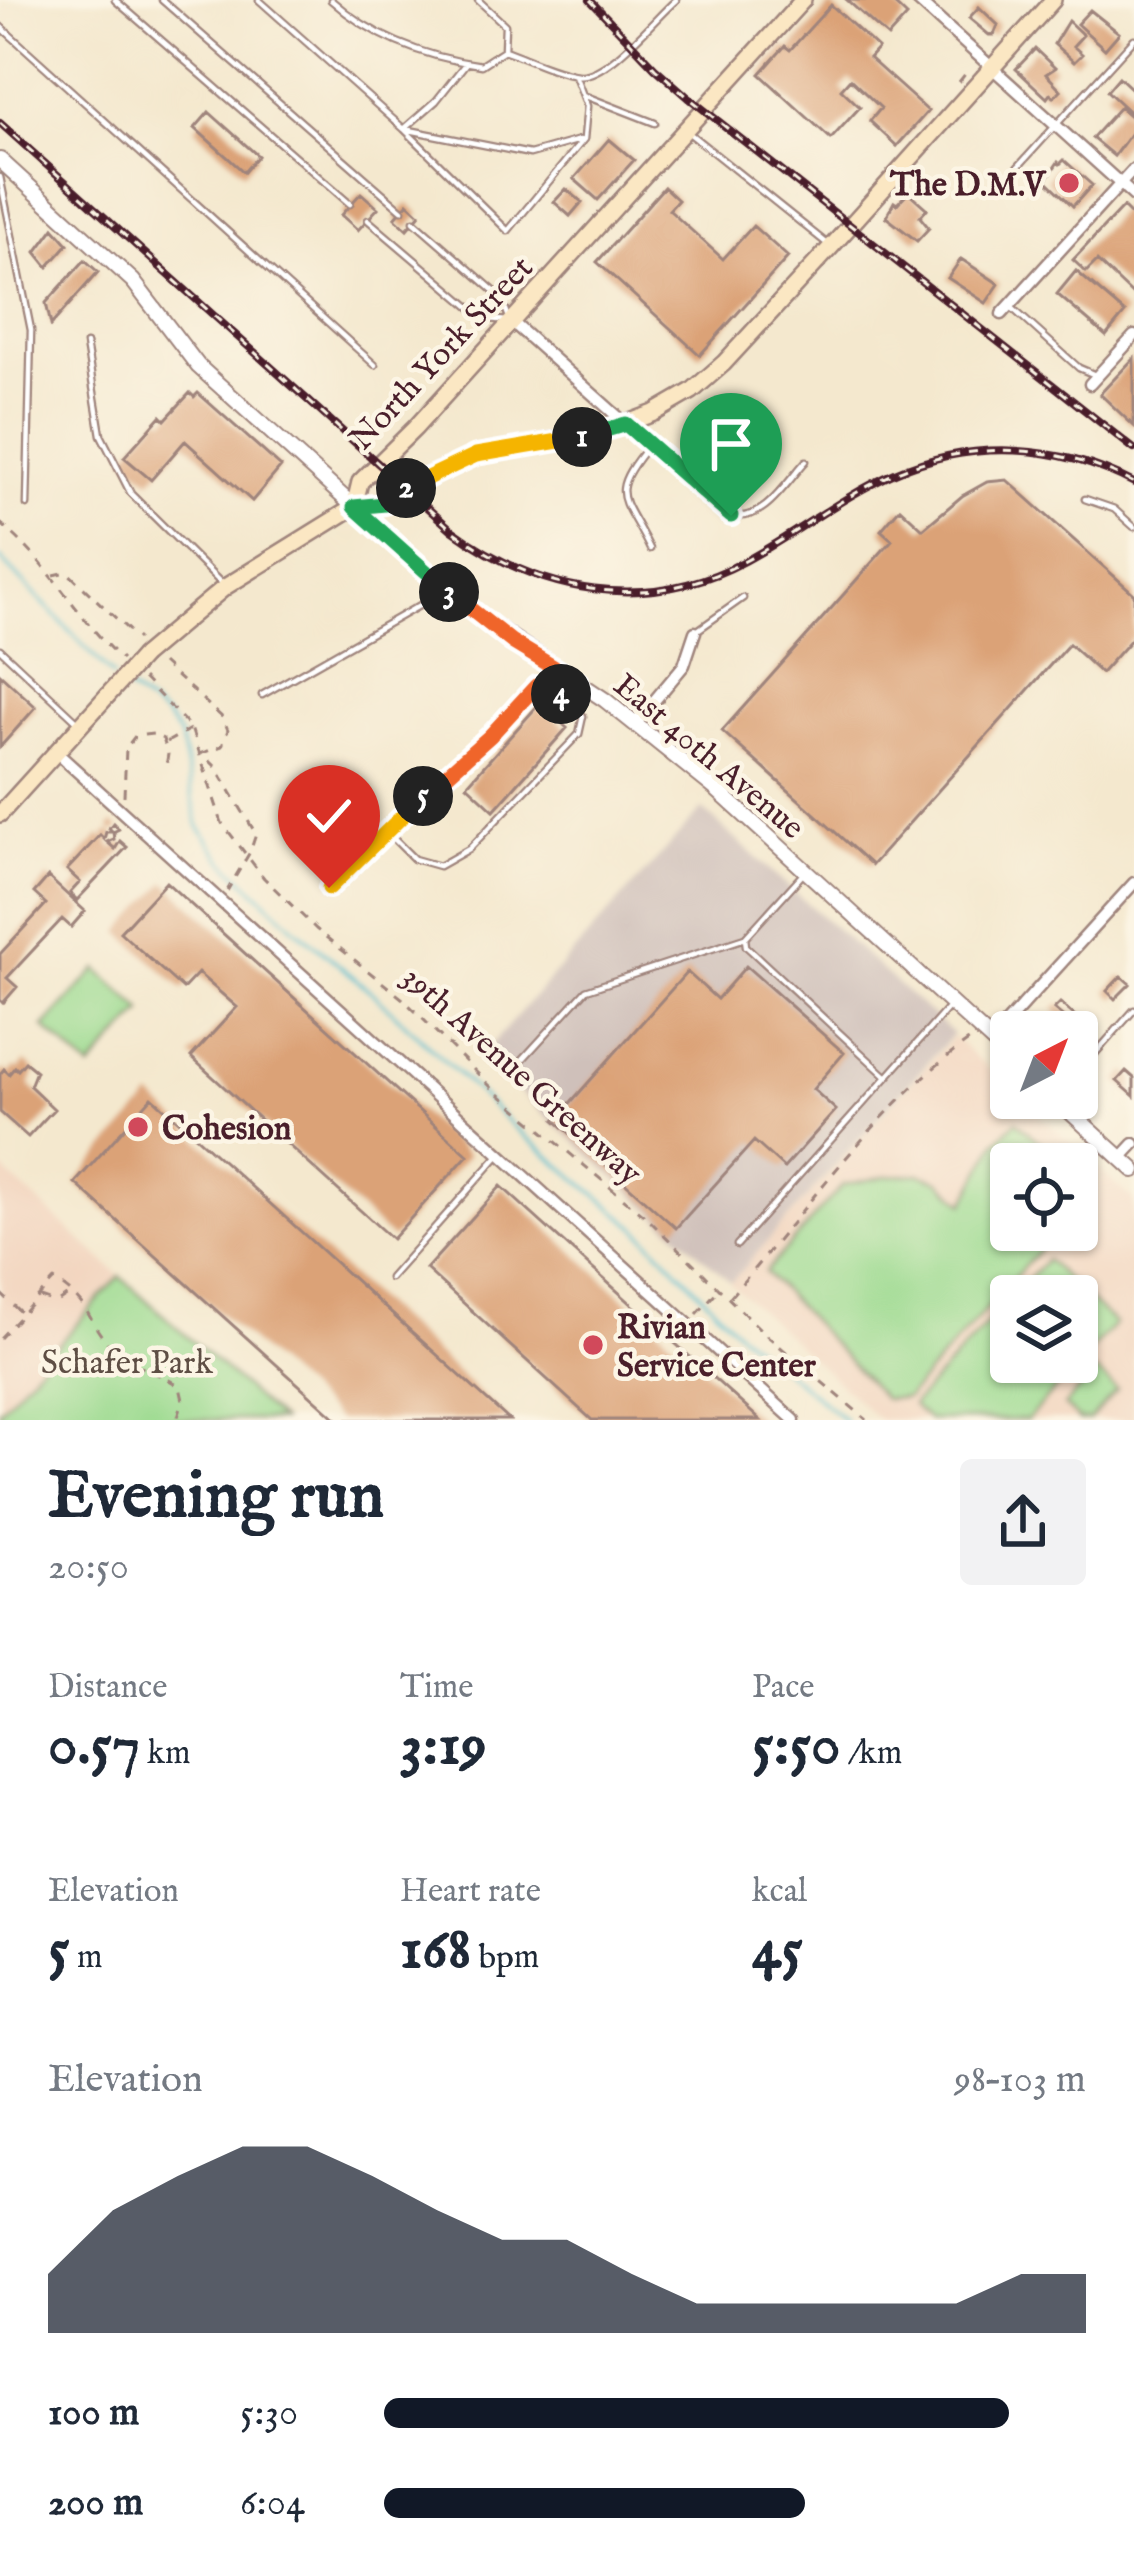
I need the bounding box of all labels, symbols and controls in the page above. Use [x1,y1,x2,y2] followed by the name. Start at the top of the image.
[889,165,1047,207] place label: The D.M.V
[1056,170,1082,196] marker: The D.M.V
[341,248,543,460] street label: North York Street
[680,393,782,516] pin
[552,407,612,467] pin: 1
[698,411,764,477] icon: arrive
[576,416,588,458] text: 1
[376,458,436,518] pin: 2
[398,467,414,509] text: 2
[419,562,479,622] pin: 3
[443,571,455,613] text: 3
[531,664,591,724] pin: 4
[604,665,812,849] street label: East 40th Avenue
[553,673,569,715] text: 4
[278,765,380,888] pin
[393,766,453,826] pin: 5
[417,775,429,817] text: 5
[296,783,362,849] icon: check
[392,957,650,1196] street label: 39th Avenue Greenway
[990,1011,1098,1119] north arrow
[990,1011,1098,1383] map controls
[162,1109,292,1151] place label: Cohesion
[125,1114,151,1140] marker: Cohesion
[990,1143,1098,1251] button: locate
[990,1275,1098,1383] button: layers
[617,1308,817,1388] place label: Rivian Service Center
[580,1332,606,1358] marker: Rivian Service Center
[41,1343,213,1385] park label: Schafer Park
[48,1456,384,1540] text: Evening run
[960,1459,1086,1585] button: share
[48,1543,129,1592] text: 20:50
[48,1667,167,1709] text: Distance
[400,1667,473,1709] text: Time
[752,1667,814,1709] text: Pace
[48,1709,140,1785] text: 0.57
[400,1709,487,1785] text: 3:19
[752,1709,841,1785] text: 5:50
[140,1733,191,1775] text: km
[841,1733,902,1775] text: /km
[48,1871,179,1913] text: Elevation
[400,1871,541,1913] text: Heart rate
[752,1871,807,1913] text: kcal
[48,1913,70,1989] text: 5
[400,1913,471,1989] text: 168
[752,1913,803,1989] text: 45
[70,1937,102,1979] text: m
[471,1937,539,1979] text: bpm
[48,2056,203,2105] text: Elevation
[954,2056,1086,2105] text: 98–103 m
[48,2389,139,2438] text: 100 m
[240,2389,298,2438] text: 5:30
[48,2479,143,2528] text: 200 m
[240,2479,305,2528] text: 6:04

